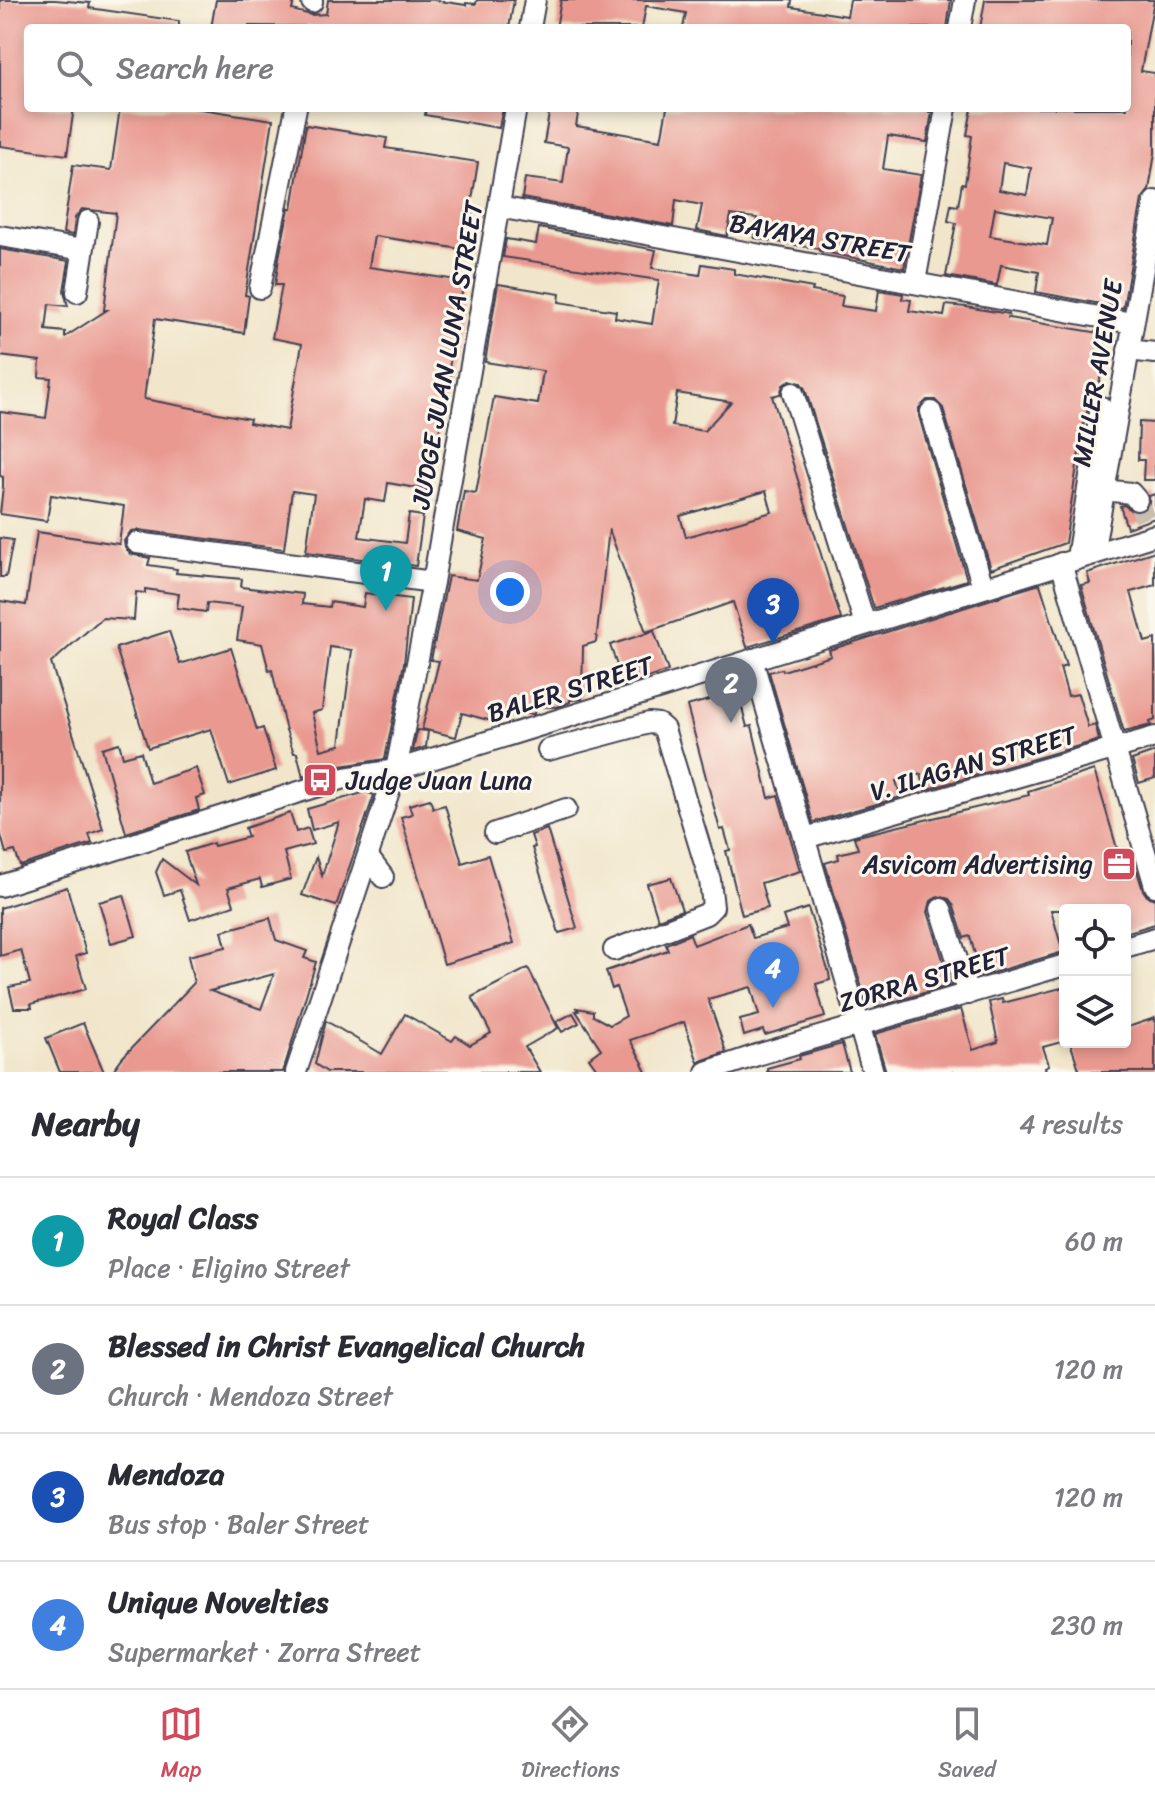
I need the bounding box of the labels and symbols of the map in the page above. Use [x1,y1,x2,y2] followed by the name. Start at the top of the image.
[397,195,497,513] street label: JUDGE JUAN LUNA STREET
[726,199,916,277] street label: BAYAYA STREET
[1058,274,1136,470] street label: MILLER AVENUE
[360,545,412,611] pin: 1
[490,572,530,612] your location
[747,578,799,644] pin: 3
[481,642,660,736] street label: BALER STREET
[705,657,757,723] pin: 2
[865,711,1083,814] street label: V. ILAGAN STREET
[345,757,532,803] place label: Judge Juan Luna
[301,761,339,799] bus stop icon: Judge Juan Luna
[861,841,1093,887] place label: Asvicom Advertising
[1100,845,1138,883] office icon: Asvicom Advertising
[833,932,1016,1025] street label: ZORRA STREET
[747,942,799,1008] pin: 4

